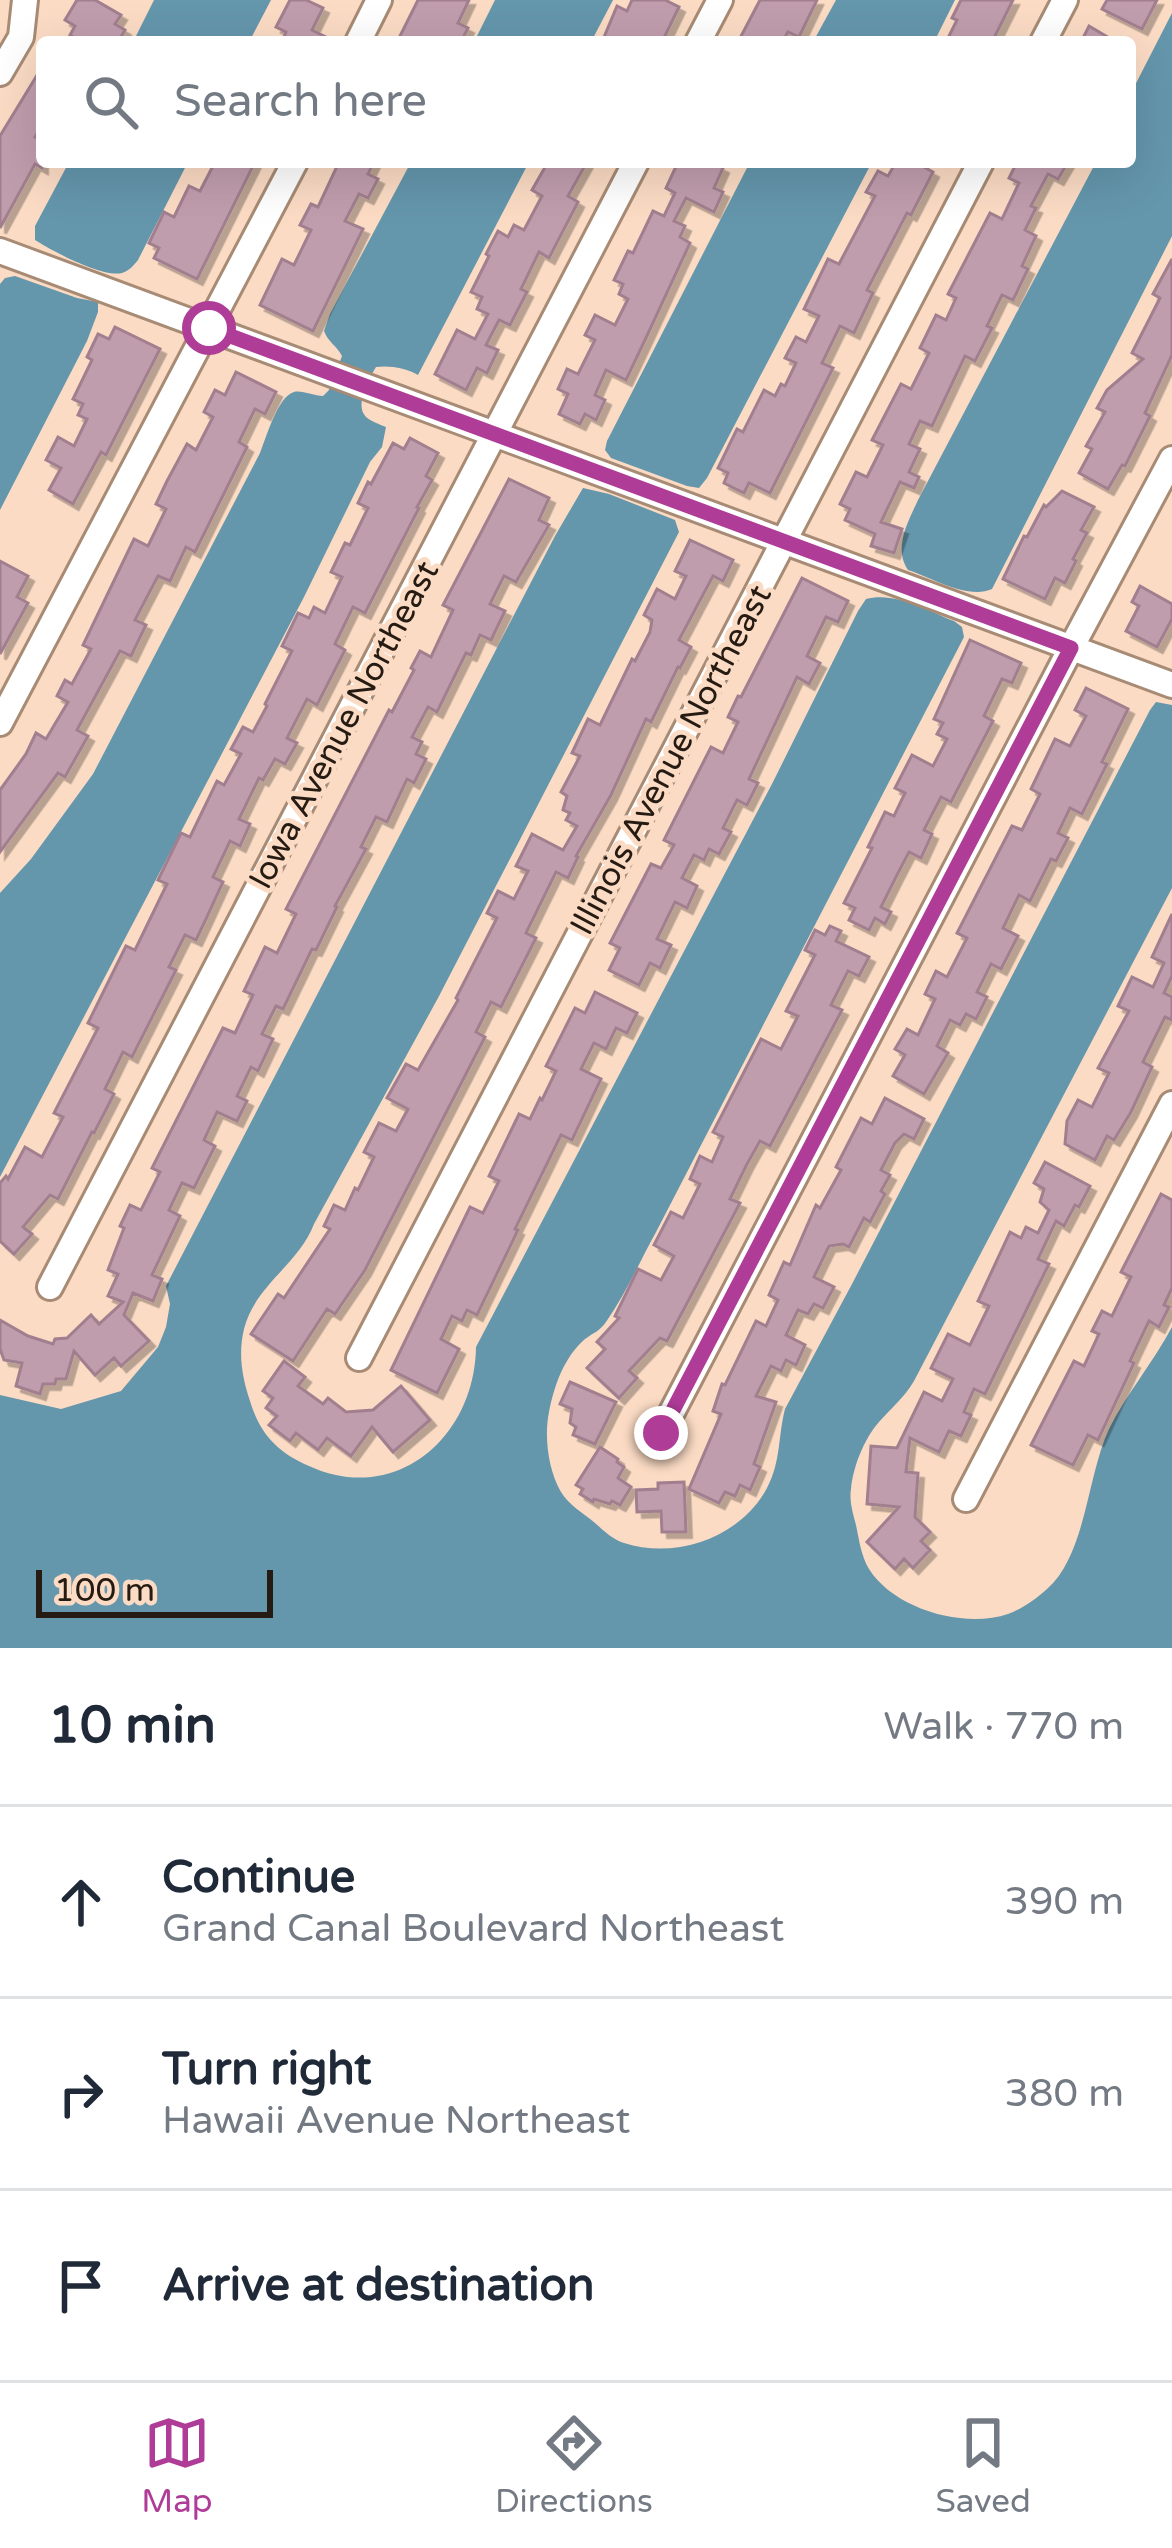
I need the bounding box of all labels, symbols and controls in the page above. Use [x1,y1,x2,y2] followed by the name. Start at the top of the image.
[36,36,1136,168] search box
[78,69,144,135] icon: search
[174,75,427,129] text: Search here
[182,301,236,355] route start
[241,554,447,896] street label: Iowa Avenue Northeast
[562,579,780,941] street label: Illinois Avenue Northeast
[634,1406,688,1460] route end
[36,1564,273,1617] scale bar
[54,1571,155,1610] text: 100 m
[48,1695,216,1757] text: 10 min
[883,1703,1124,1750] text: Walk · 770 m
[162,1851,355,1905] text: Continue
[48,1869,114,1935] icon: ahead
[1005,1878,1124,1925] text: 390 m
[162,1905,784,1952] text: Grand Canal Boulevard Northeast
[162,2043,371,2097] text: Turn right
[48,2061,114,2127] icon: right
[1005,2070,1124,2117] text: 380 m
[162,2097,630,2144] text: Hawaii Avenue Northeast
[48,2253,114,2319] icon: arrive
[162,2259,594,2313] text: Arrive at destination
[141,2410,213,2521] tab: Map
[495,2410,653,2521] tab: Directions
[935,2410,1031,2521] tab: Saved

